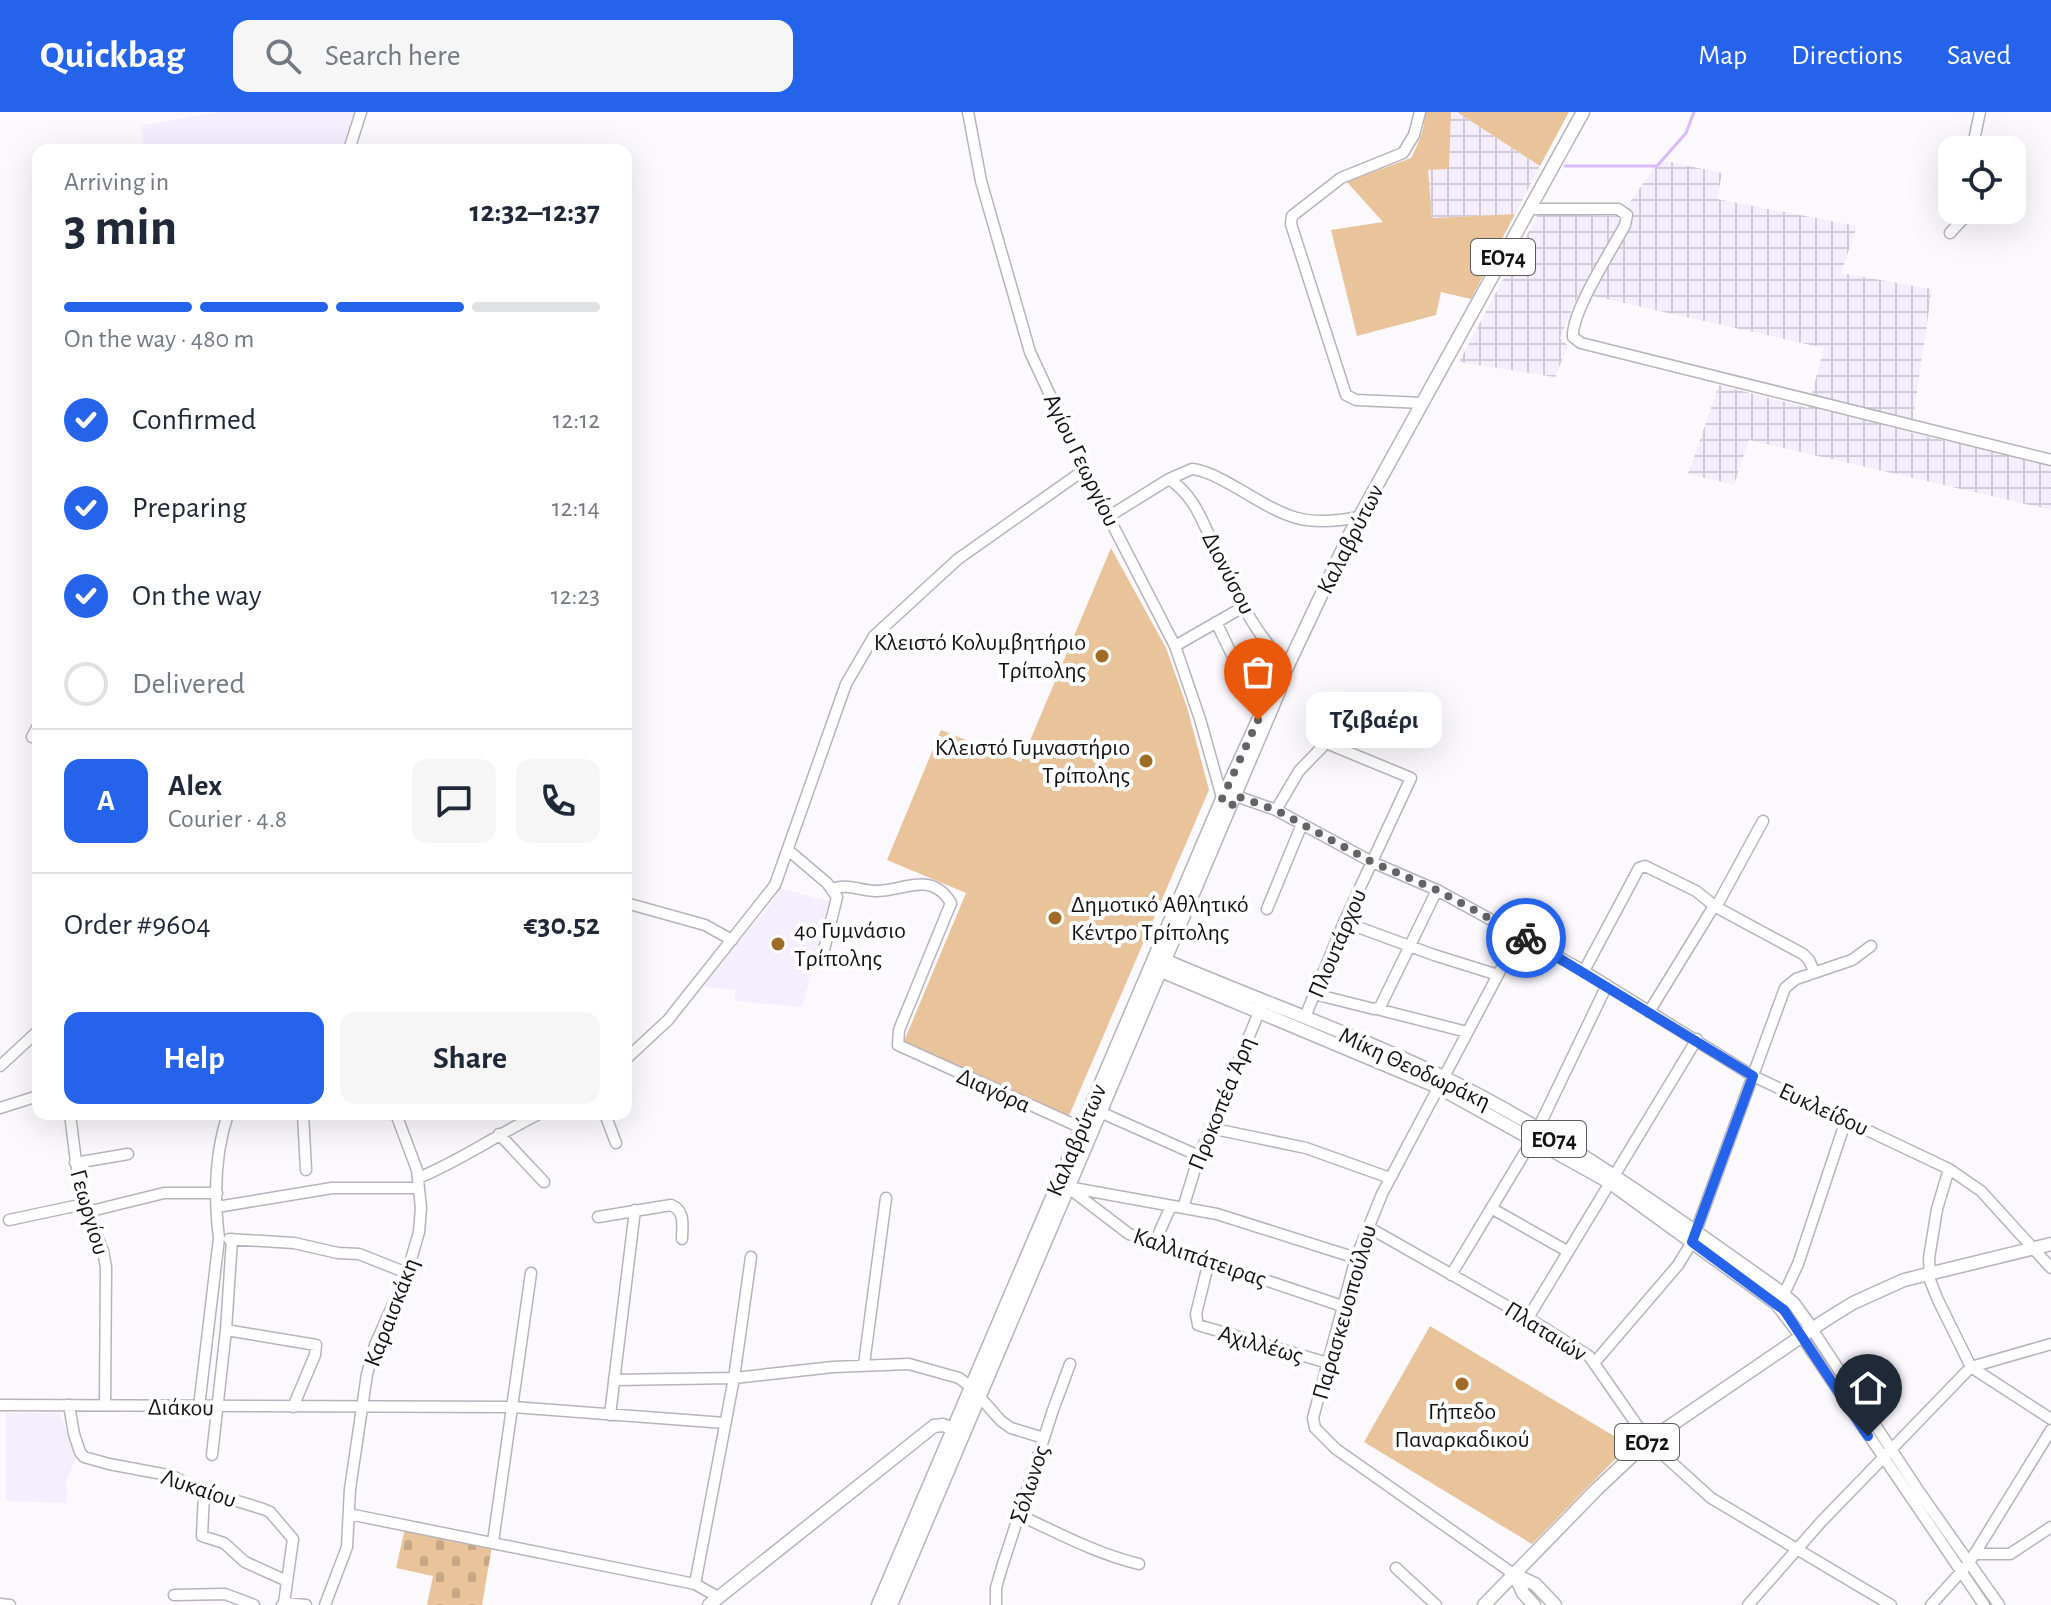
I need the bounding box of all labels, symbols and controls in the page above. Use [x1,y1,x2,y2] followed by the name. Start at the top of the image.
[233,20,793,92] search box
[261,34,305,78] icon: search
[40,37,185,75] text: Quickbag
[325,41,461,71] text: Search here
[1698,42,1747,70] text: Map
[1791,42,1903,70] text: Directions
[1947,42,2011,70] text: Saved
[1938,136,2026,224] map controls
[1938,136,2026,224] button: locate
[64,169,169,195] text: Arriving in
[470,197,600,227] text: 12:32–12:37
[64,202,177,254] text: 3 min
[1471,239,1535,275] road number: ΕΟ74
[64,326,254,352] text: On the way · 480 m
[1039,390,1124,531] street label: Αγίου Γεωργίου
[64,398,108,442] icon: check
[132,405,256,435] text: Confirmed
[552,407,600,433] text: 12:12
[1313,481,1389,598] street label: Καλαβρύτων
[64,486,108,530] icon: check
[132,493,247,523] text: Preparing
[552,495,600,521] text: 12:14
[1197,528,1259,618] street label: Διονύσου
[64,574,108,618] icon: check
[132,581,261,611] text: On the way
[551,583,600,609] text: 12:23
[874,631,1086,683] place label: Κλειστό Κολυμβητήριο Τρίπολης
[1224,638,1292,720] pin
[1093,647,1111,665] marker: Κλειστό Κολυμβητήριο Τρίπολης
[1236,650,1280,694] icon: bag
[132,669,245,699] text: Delivered
[1306,692,1442,748] callout: Τζιβαέρι
[1329,707,1419,733] text: Τζιβαέρι
[935,736,1130,788] place label: Κλειστό Γυμναστήριο Τρίπολης
[1137,752,1155,770] marker: Κλειστό Γυμναστήριο Τρίπολης
[412,759,496,843] button: chat
[516,759,600,843] button: phone
[168,771,222,801] text: Alex
[97,786,115,816] text: A
[168,806,287,832] text: Courier · 4.8
[1304,885,1372,1001] street label: Πλουτάρχου
[1071,893,1249,945] place label: Δημοτικό Αθλητικό Κέντρο Τρίπολης
[1486,898,1566,978] courier
[1046,909,1064,927] marker: Δημοτικό Αθλητικό Κέντρο Τρίπολης
[64,910,211,940] text: Order #9604
[523,910,600,940] text: €30.52
[1504,916,1548,960] icon: bike
[794,919,906,971] place label: 4ο Γυμνάσιο Τρίπολης
[769,935,787,953] marker: 4ο Γυμνάσιο Τρίπολης
[64,1012,324,1104] button: Help
[340,1012,600,1104] button: Share
[1335,1023,1494,1114] street label: Μίκη Θεοδωράκη
[1184,1033,1260,1173] street label: Προκοπέα Άρη
[953,1064,1034,1118] street label: Διαγόρα
[1775,1079,1872,1141] street label: Ευκλείδου
[1043,1081,1111,1200] street label: Καλαβρύτων
[1522,1121,1586,1157] road number: ΕΟ74
[65,1167,113,1258] street label: Γεωργίου
[1309,1222,1381,1403] street label: Παρασκευοπούλου
[1130,1224,1269,1292] street label: Καλλιπάτειρας
[360,1255,424,1370] street label: Καραισκάκη
[1500,1297,1591,1366] street label: Πλαταιών
[1216,1321,1306,1368] street label: Αχιλλέως
[1834,1354,1902,1436] pin
[1846,1366,1890,1410] icon: home
[1453,1375,1471,1393] marker: Γήπεδο Παναρκαδικού
[148,1395,214,1421] street label: Διάκου
[1395,1400,1529,1452] place label: Γήπεδο Παναρκαδικού
[1615,1424,1679,1460] road number: ΕΟ72
[1006,1442,1054,1526] street label: Σόλωνος
[158,1465,239,1513] street label: Λυκαίου

